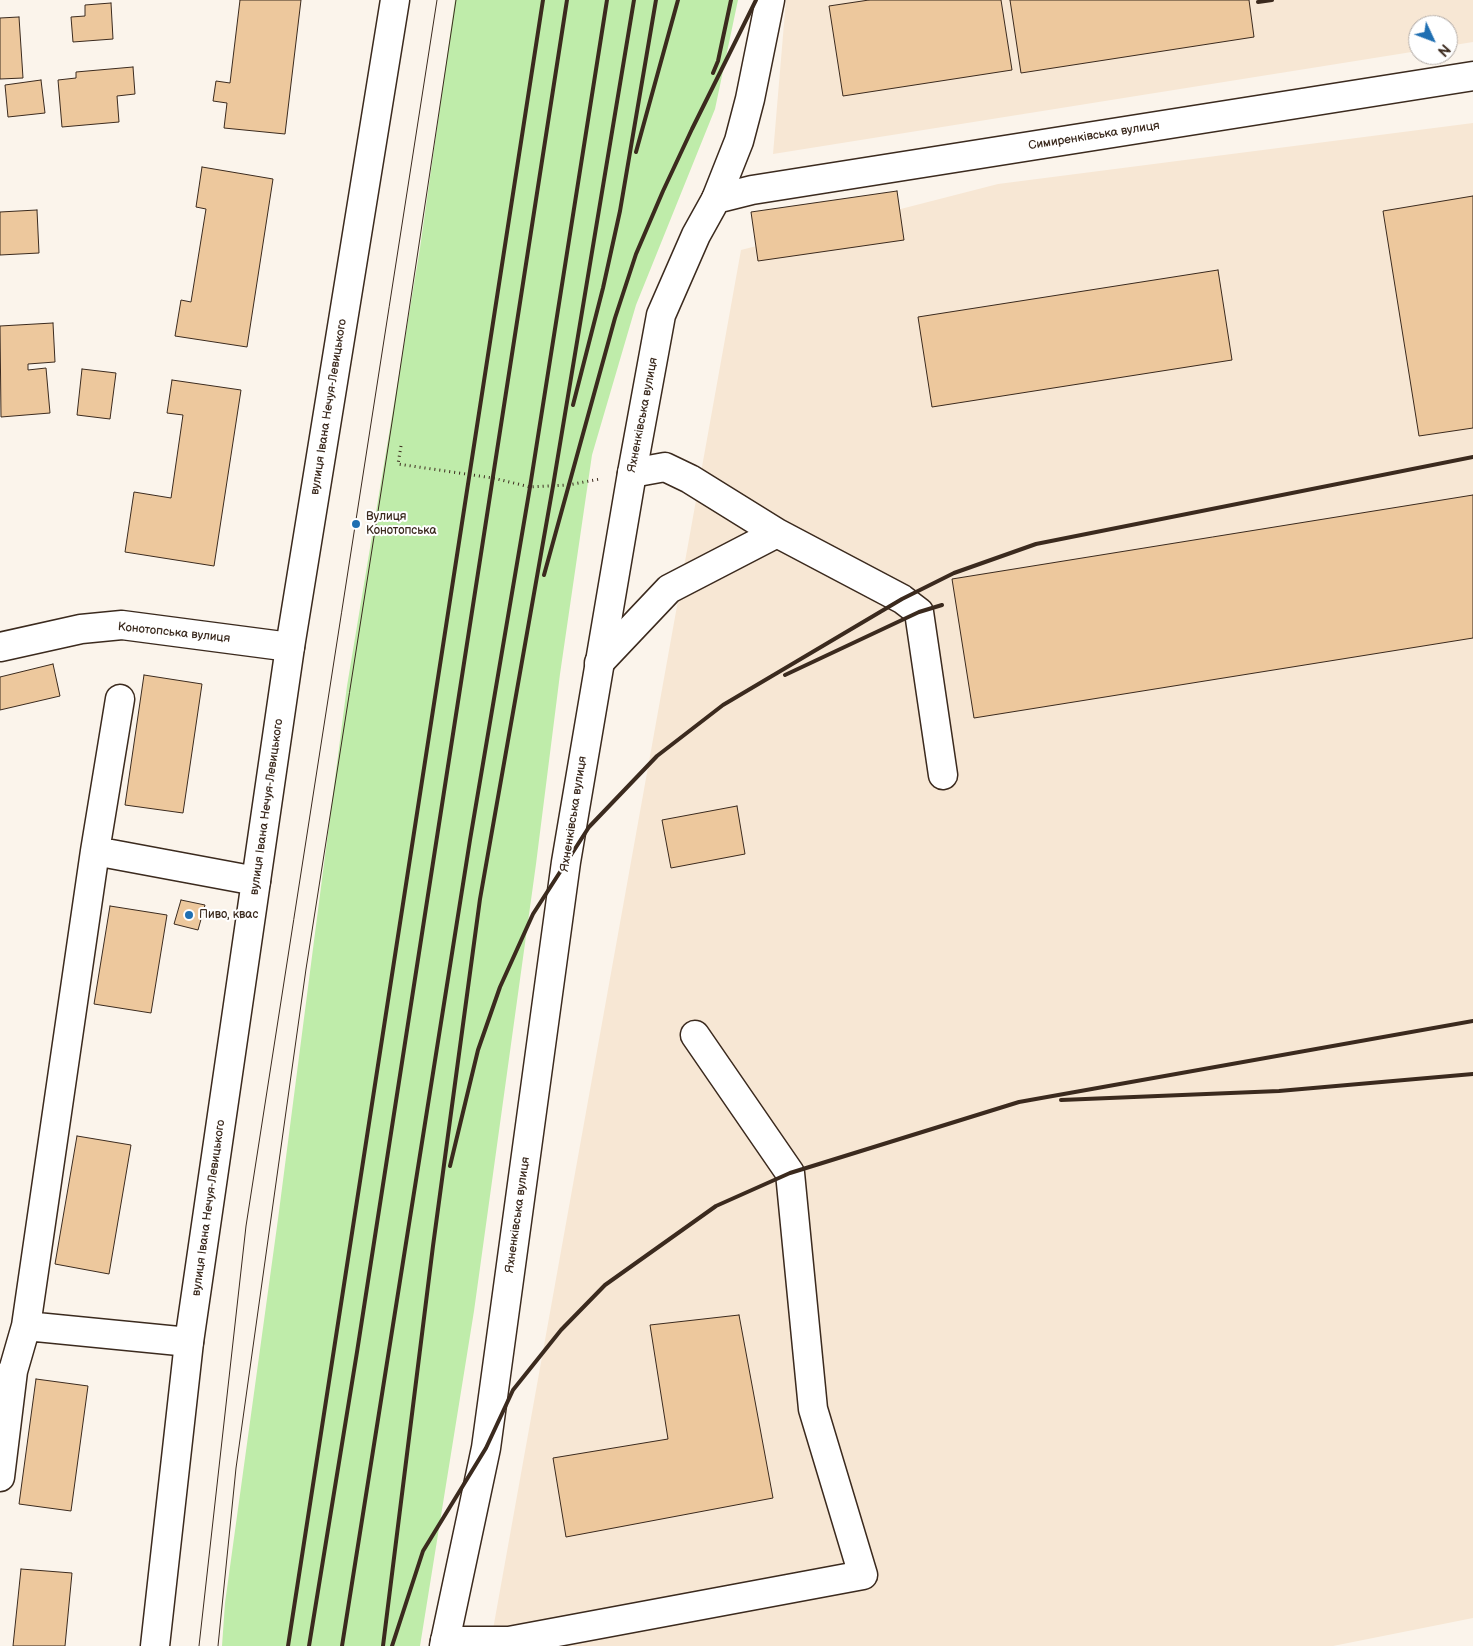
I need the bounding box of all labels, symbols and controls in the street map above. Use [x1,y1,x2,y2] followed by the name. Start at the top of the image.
[1408,15,1458,65] north arrow
[1434,40,1453,60] text: N
[1027,119,1161,153] street label: Симиренківська вулиця
[308,318,350,496] street label: вулиця Івана Нечуя-Левицького
[625,356,661,474] street label: Яхненківська вулиця
[366,510,436,538] place label: Вулиця Конотопська
[350,518,362,530] marker: Вулиця Конотопська
[117,620,231,646] street label: Конотопська вулиця
[247,718,287,896] street label: вулиця Івана Нечуя-Левицького
[558,755,590,873] street label: Яхненківська вулиця
[199,908,258,922] place label: Пиво, квас
[183,909,195,921] marker: Пиво, квас
[189,1119,229,1297] street label: вулиця Івана Нечуя-Левицького
[503,1156,533,1274] street label: Яхненківська вулиця

